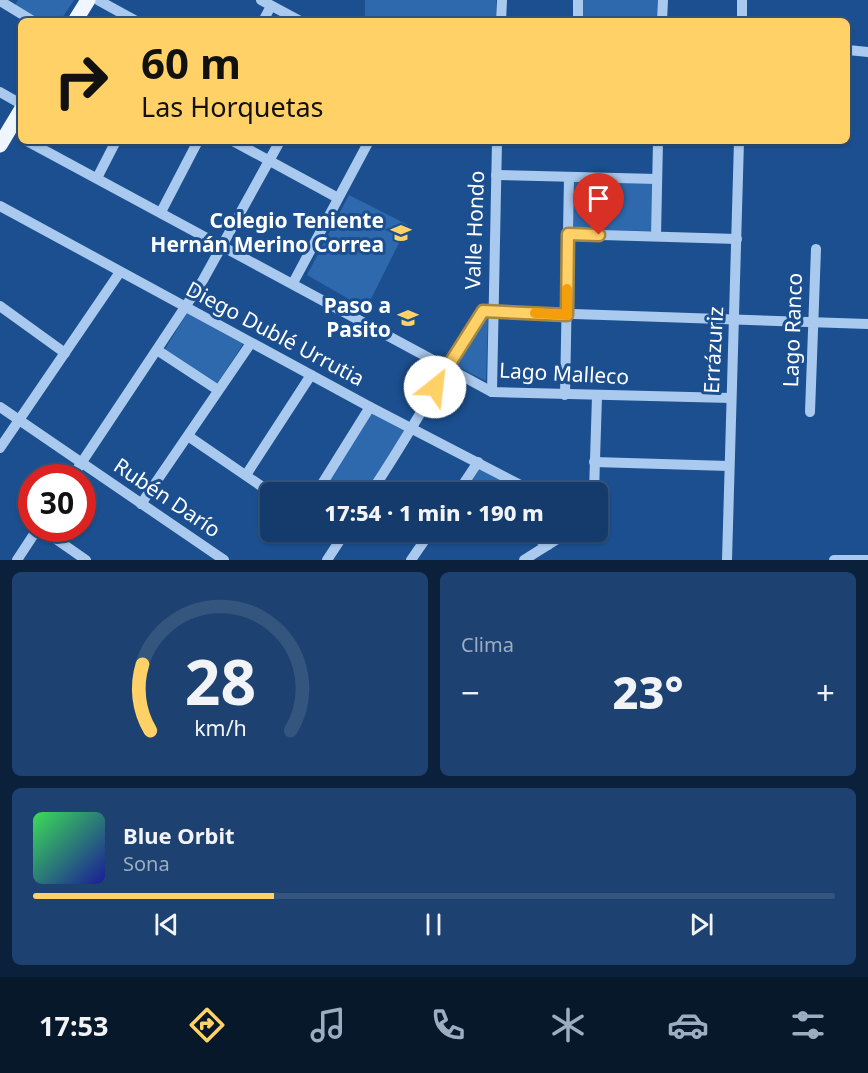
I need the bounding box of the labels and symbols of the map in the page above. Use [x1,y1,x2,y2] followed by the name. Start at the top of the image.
[458,170,490,290] street label: Valle Hondo
[573,173,624,235] pin
[150,206,384,258] place label: Colegio Teniente Hernán Merino Correa
[389,221,413,245] school or university icon: Colegio Teniente Hernán Merino Correa
[776,272,808,388] street label: Lago Ranco
[181,274,369,392] street label: Diego Dublé Urrutia
[324,291,391,343] place label: Paso a Pasito
[396,306,420,330] school or university icon: Paso a Pasito
[697,306,729,394] street label: Errázuriz
[403,355,467,419] position arrow
[498,356,630,390] street label: Lago Malleco
[109,451,226,543] street label: Rubén Darío
[18,464,96,542] speed limit sign: 30

